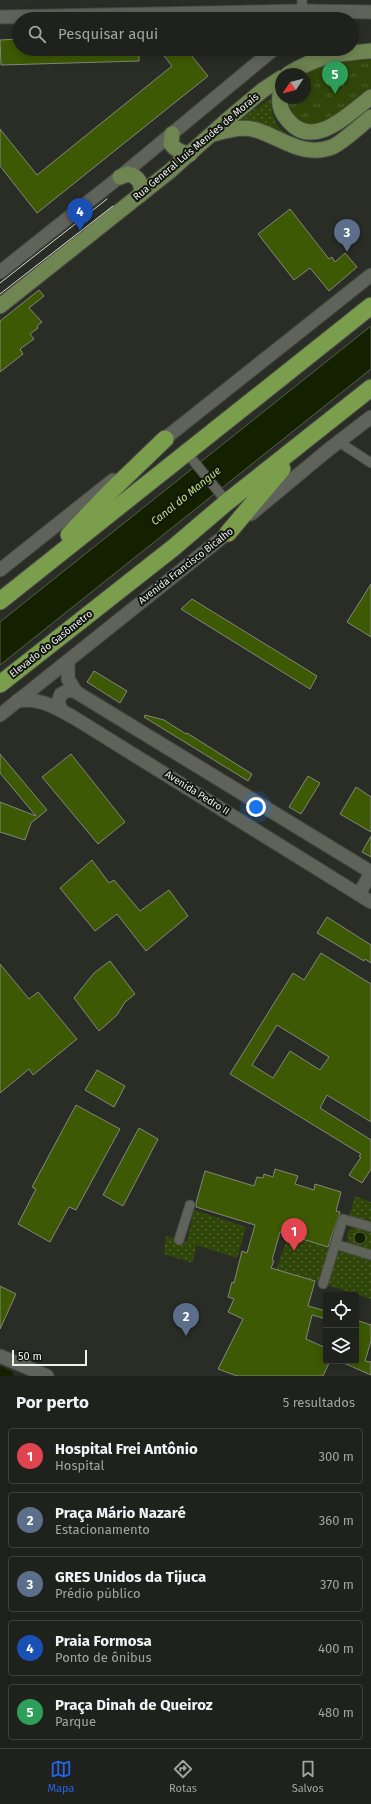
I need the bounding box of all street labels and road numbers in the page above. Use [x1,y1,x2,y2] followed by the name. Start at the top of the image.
[130,90,261,203] street label: Rua General Luís Mendes de Morais
[136,525,236,607] street label: Avenida Francisco Bicalho
[7,608,95,680] street label: Elevado do Gasômetro
[163,768,231,818] street label: Avenida Pedro II

